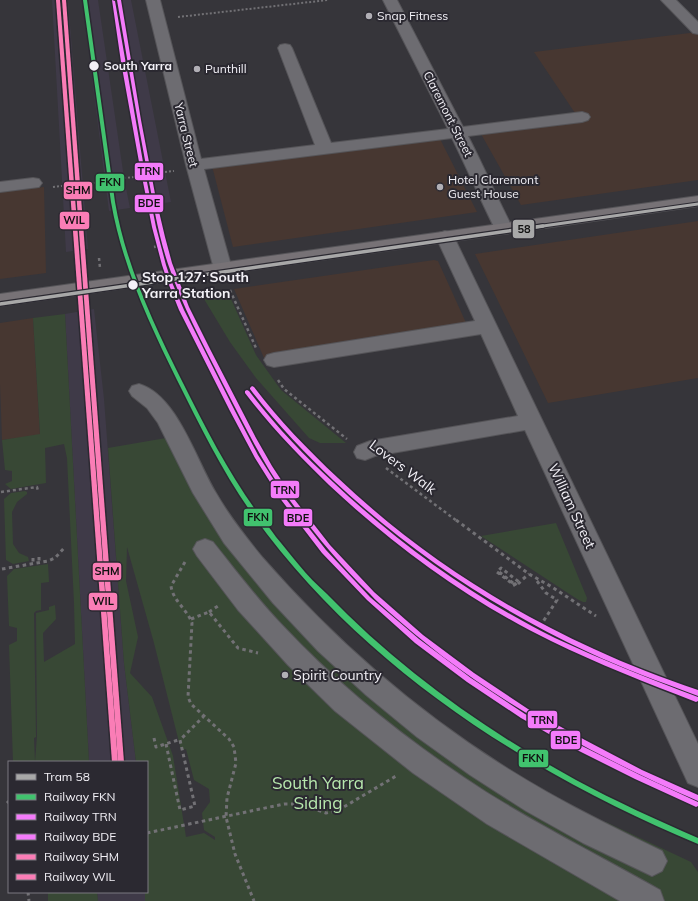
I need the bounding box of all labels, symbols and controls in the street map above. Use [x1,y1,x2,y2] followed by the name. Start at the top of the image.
[377,8,448,23] place label: Snap Fitness
[364,11,374,21] marker: Snap Fitness
[104,58,172,73] place label: South Yarra
[87,59,101,73] marker: South Yarra
[205,61,247,76] place label: Punthill
[192,64,202,74] marker: Punthill
[420,68,476,159] street label: Claremont Street
[171,100,202,169] street label: Yarra Street
[134,162,164,181] line badge: TRN
[138,164,160,178] text: TRN
[448,172,538,201] place label: Hotel Claremont Guest House
[95,173,125,192] line badge: FKN
[99,175,121,189] text: FKN
[63,181,93,200] line badge: SHM
[435,182,445,192] marker: Hotel Claremont Guest House
[65,183,91,197] text: SHM
[134,194,164,213] line badge: BDE
[138,196,161,210] text: BDE
[59,211,90,230] line badge: WIL
[63,213,85,227] text: WIL
[512,219,535,239] line badge: 58
[517,222,531,236] text: 58
[141,268,249,302] place label: Stop 127: South Yarra Station
[126,278,140,292] marker: Stop 127: South Yarra Station
[366,436,441,499] street label: Lovers Walk
[544,461,600,552] street label: William Street
[270,480,300,499] line badge: TRN
[274,483,296,497] text: TRN
[243,508,273,527] line badge: FKN
[283,508,313,527] line badge: BDE
[247,510,269,524] text: FKN
[287,511,310,525] text: BDE
[92,562,122,581] line badge: SHM
[94,564,120,578] text: SHM
[88,592,118,611] line badge: WIL
[92,594,114,608] text: WIL
[293,666,382,684] place label: Spirit Country
[280,670,290,680] marker: Spirit Country
[527,710,558,729] line badge: TRN
[532,713,554,727] text: TRN
[550,730,581,750] line badge: BDE
[555,733,578,747] text: BDE
[518,749,549,768] line badge: FKN
[522,751,544,765] text: FKN
[8,761,148,893] legend
[44,769,90,784] text: Tram 58
[272,772,364,813] park label: South Yarra Siding
[44,789,115,804] text: Railway FKN
[44,809,117,824] text: Railway TRN
[44,829,116,844] text: Railway BDE
[44,849,119,864] text: Railway SHM
[44,869,116,884] text: Railway WIL

